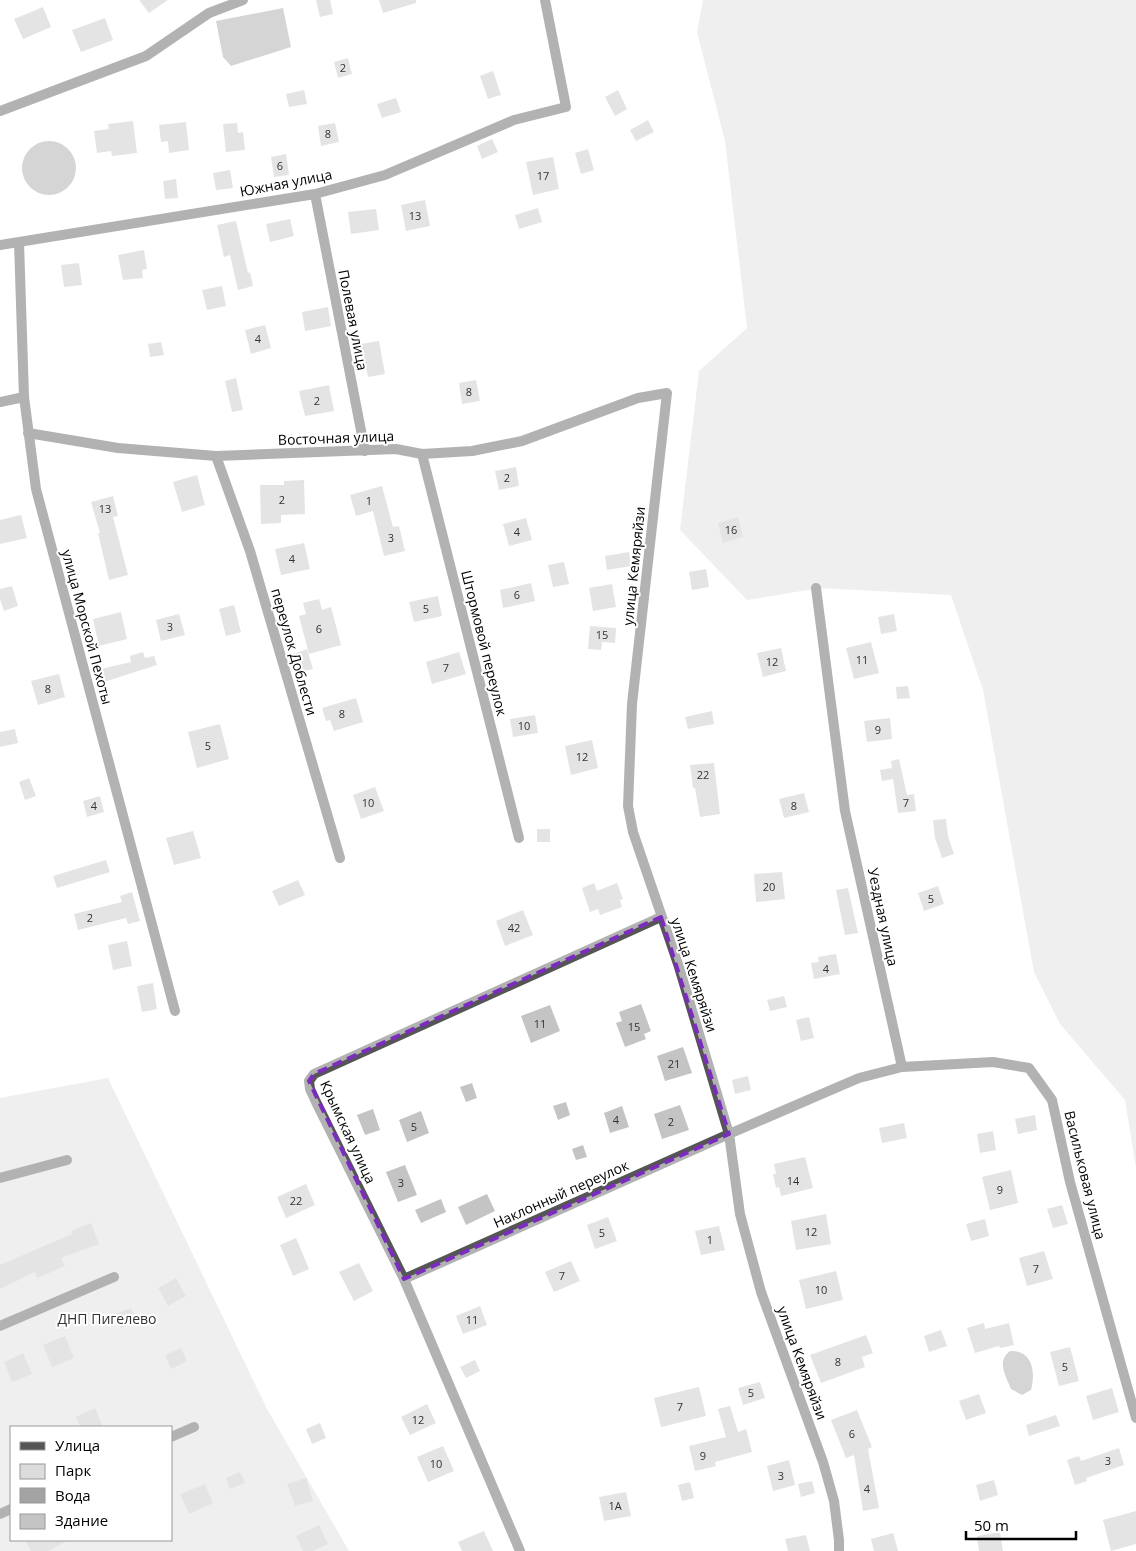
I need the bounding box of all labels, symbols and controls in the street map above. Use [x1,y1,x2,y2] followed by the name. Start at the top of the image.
[340,60,346,75] house number: 2
[325,126,331,141] house number: 8
[277,158,283,173] house number: 6
[238,164,334,201] street label: Южная улица
[537,168,549,183] house number: 17
[409,208,421,223] house number: 13
[334,268,373,372] street label: Полевая улица
[255,331,262,346] house number: 4
[466,384,472,399] house number: 8
[314,393,320,408] house number: 2
[278,426,394,449] street label: Восточная улица
[504,470,510,485] house number: 2
[279,492,285,507] house number: 2
[366,493,372,508] house number: 1
[99,501,111,516] house number: 13
[618,506,649,626] street label: улица Кемяряйзи
[725,522,737,537] house number: 16
[514,524,521,539] house number: 4
[388,530,394,545] house number: 3
[58,547,117,706] street label: улица Морской Пехоты
[289,551,296,566] house number: 4
[457,568,512,718] street label: Штормовой переулок
[267,586,322,718] street label: переулок Доблести
[514,587,520,602] house number: 6
[423,601,429,616] house number: 5
[167,619,173,634] house number: 3
[316,621,322,636] house number: 6
[596,627,608,642] house number: 15
[856,652,868,667] house number: 11
[766,654,778,669] house number: 12
[443,660,449,675] house number: 7
[45,681,51,696] house number: 8
[339,706,345,721] house number: 8
[518,718,530,733] house number: 10
[875,722,881,737] house number: 9
[205,738,211,753] house number: 5
[576,749,588,764] house number: 12
[697,767,709,782] house number: 22
[362,795,374,810] house number: 10
[903,795,909,810] house number: 7
[91,798,98,813] house number: 4
[791,798,797,813] house number: 8
[864,866,903,968] street label: Уездная улица
[763,879,775,894] house number: 20
[928,891,934,906] house number: 5
[87,910,93,925] house number: 2
[667,915,722,1035] street label: улица Кемяряйзи
[508,920,520,935] house number: 42
[823,961,830,976] house number: 4
[534,1016,546,1031] house number: 11
[628,1019,640,1034] house number: 15
[668,1056,680,1071] house number: 21
[316,1077,381,1186] street label: Крымская улица
[1060,1109,1111,1241] street label: Васильковая улица
[613,1112,620,1127] house number: 4
[668,1114,674,1129] house number: 2
[411,1119,417,1134] house number: 5
[490,1155,632,1232] street label: Наклонный переулок
[787,1173,800,1188] house number: 14
[398,1175,404,1190] house number: 3
[997,1182,1003,1197] house number: 9
[290,1193,302,1208] house number: 22
[805,1224,817,1239] house number: 12
[599,1225,605,1240] house number: 5
[707,1232,713,1247] house number: 1
[1033,1261,1039,1276] house number: 7
[559,1268,565,1283] house number: 7
[815,1282,827,1297] house number: 10
[773,1303,832,1422] street label: улица Кемяряйзи
[57,1309,157,1328] park label: ДНП Пигелево
[466,1312,478,1327] house number: 11
[835,1354,841,1369] house number: 8
[1062,1359,1068,1374] house number: 5
[748,1385,754,1400] house number: 5
[677,1399,683,1414] house number: 7
[412,1412,424,1427] house number: 12
[10,1426,172,1541] legend
[849,1426,855,1441] house number: 6
[55,1435,100,1455] text: Улица
[700,1448,706,1463] house number: 9
[1105,1453,1111,1468] house number: 3
[430,1456,442,1471] house number: 10
[55,1460,91,1480] text: Парк
[778,1468,784,1483] house number: 3
[864,1481,871,1496] house number: 4
[55,1485,91,1505] text: Вода
[608,1498,622,1513] house number: 1А
[966,1508,1076,1540] scale bar
[55,1510,108,1530] text: Здание
[974,1515,1009,1535] text: 50 m

